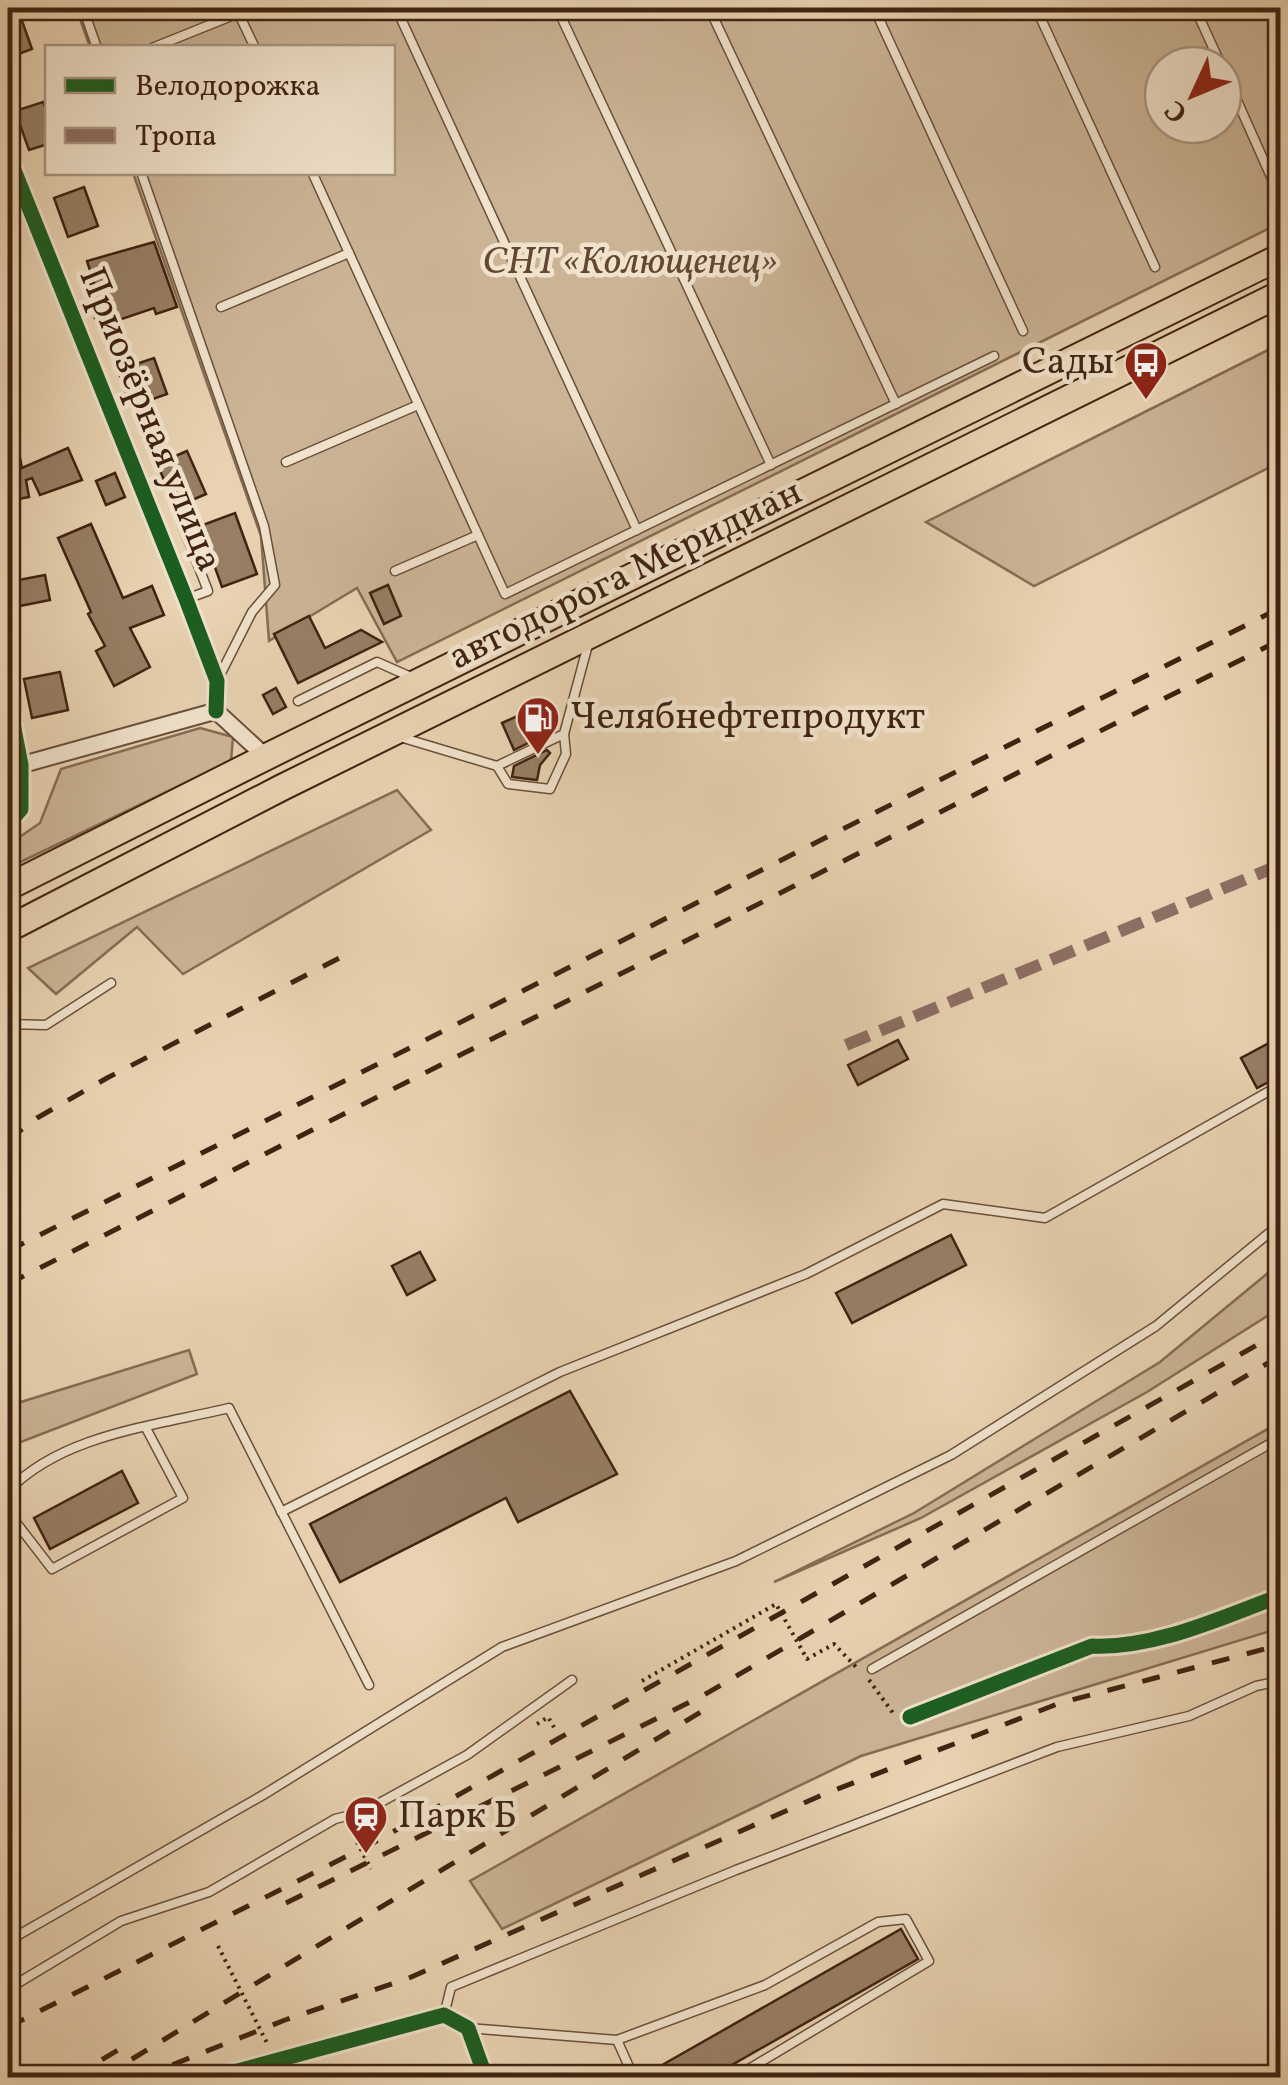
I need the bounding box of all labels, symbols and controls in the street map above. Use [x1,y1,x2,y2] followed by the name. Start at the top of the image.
[45,45,395,175] legend
[1143,45,1243,145] north arrow
[135,66,321,108] text: Велодорожка
[1157,91,1197,131] text: С
[135,116,217,158] text: Тропа
[483,237,777,290] park label: СНТ «Колющенец»
[64,260,234,580] street label: Приозёрная улица
[1022,337,1114,390] place label: Сады
[1123,340,1169,401] bus stop icon: Сады
[440,467,812,685] street label: автодорога Меридиан
[570,692,925,745] place label: Челябнефтепродукт
[515,695,561,756] fuel station icon: Челябнефтепродукт
[398,1791,517,1844] place label: Парк Б
[343,1794,389,1855] station icon: Парк Б

